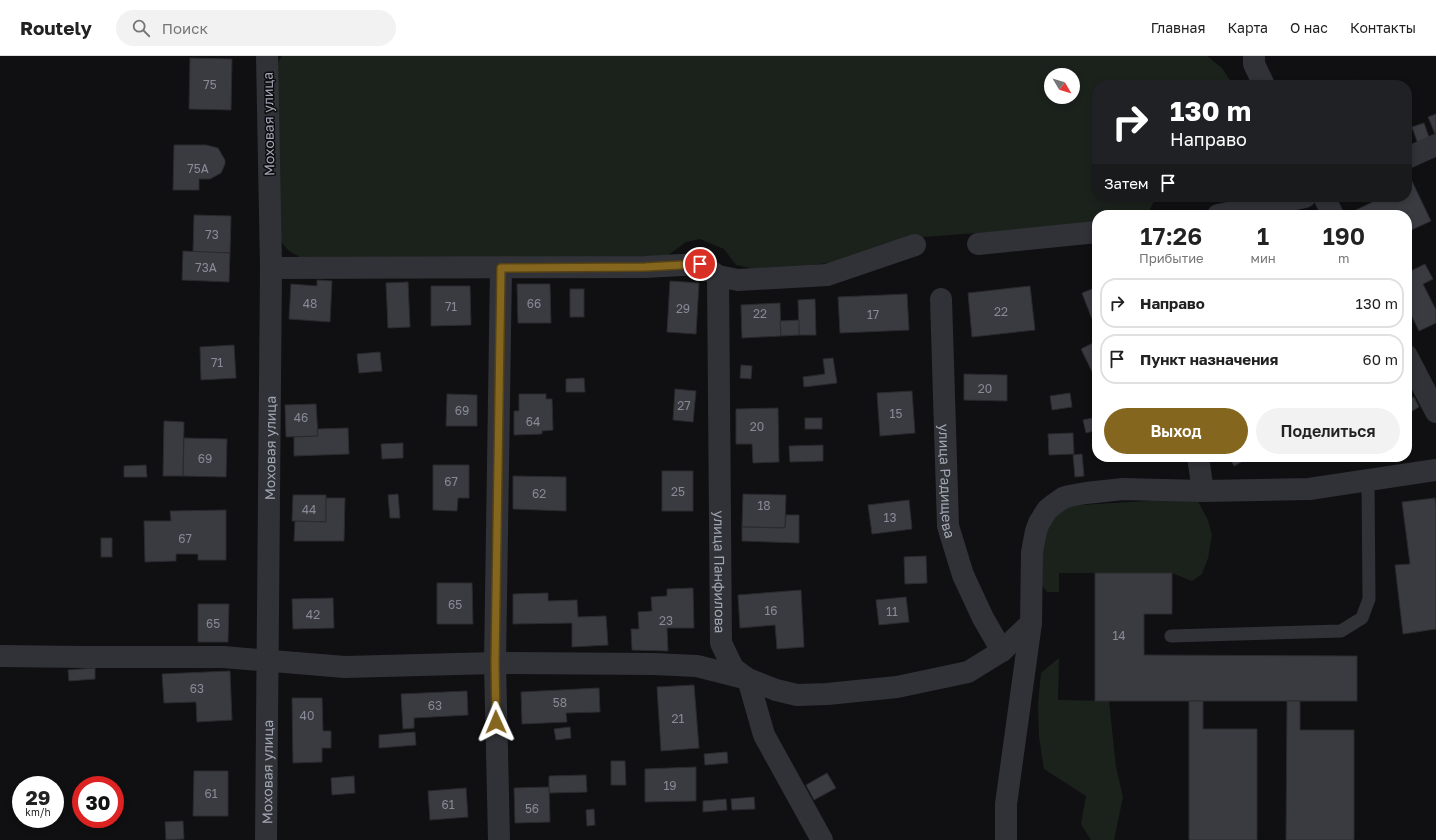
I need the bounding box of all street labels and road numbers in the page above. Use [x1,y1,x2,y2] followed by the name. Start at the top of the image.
[259,72,277,176] street label: Моховая улица
[260,396,278,500] street label: Моховая улица
[936,423,960,540] street label: улица Радищева
[711,510,729,634] street label: улица Панфилова
[258,720,276,824] street label: Моховая улица

